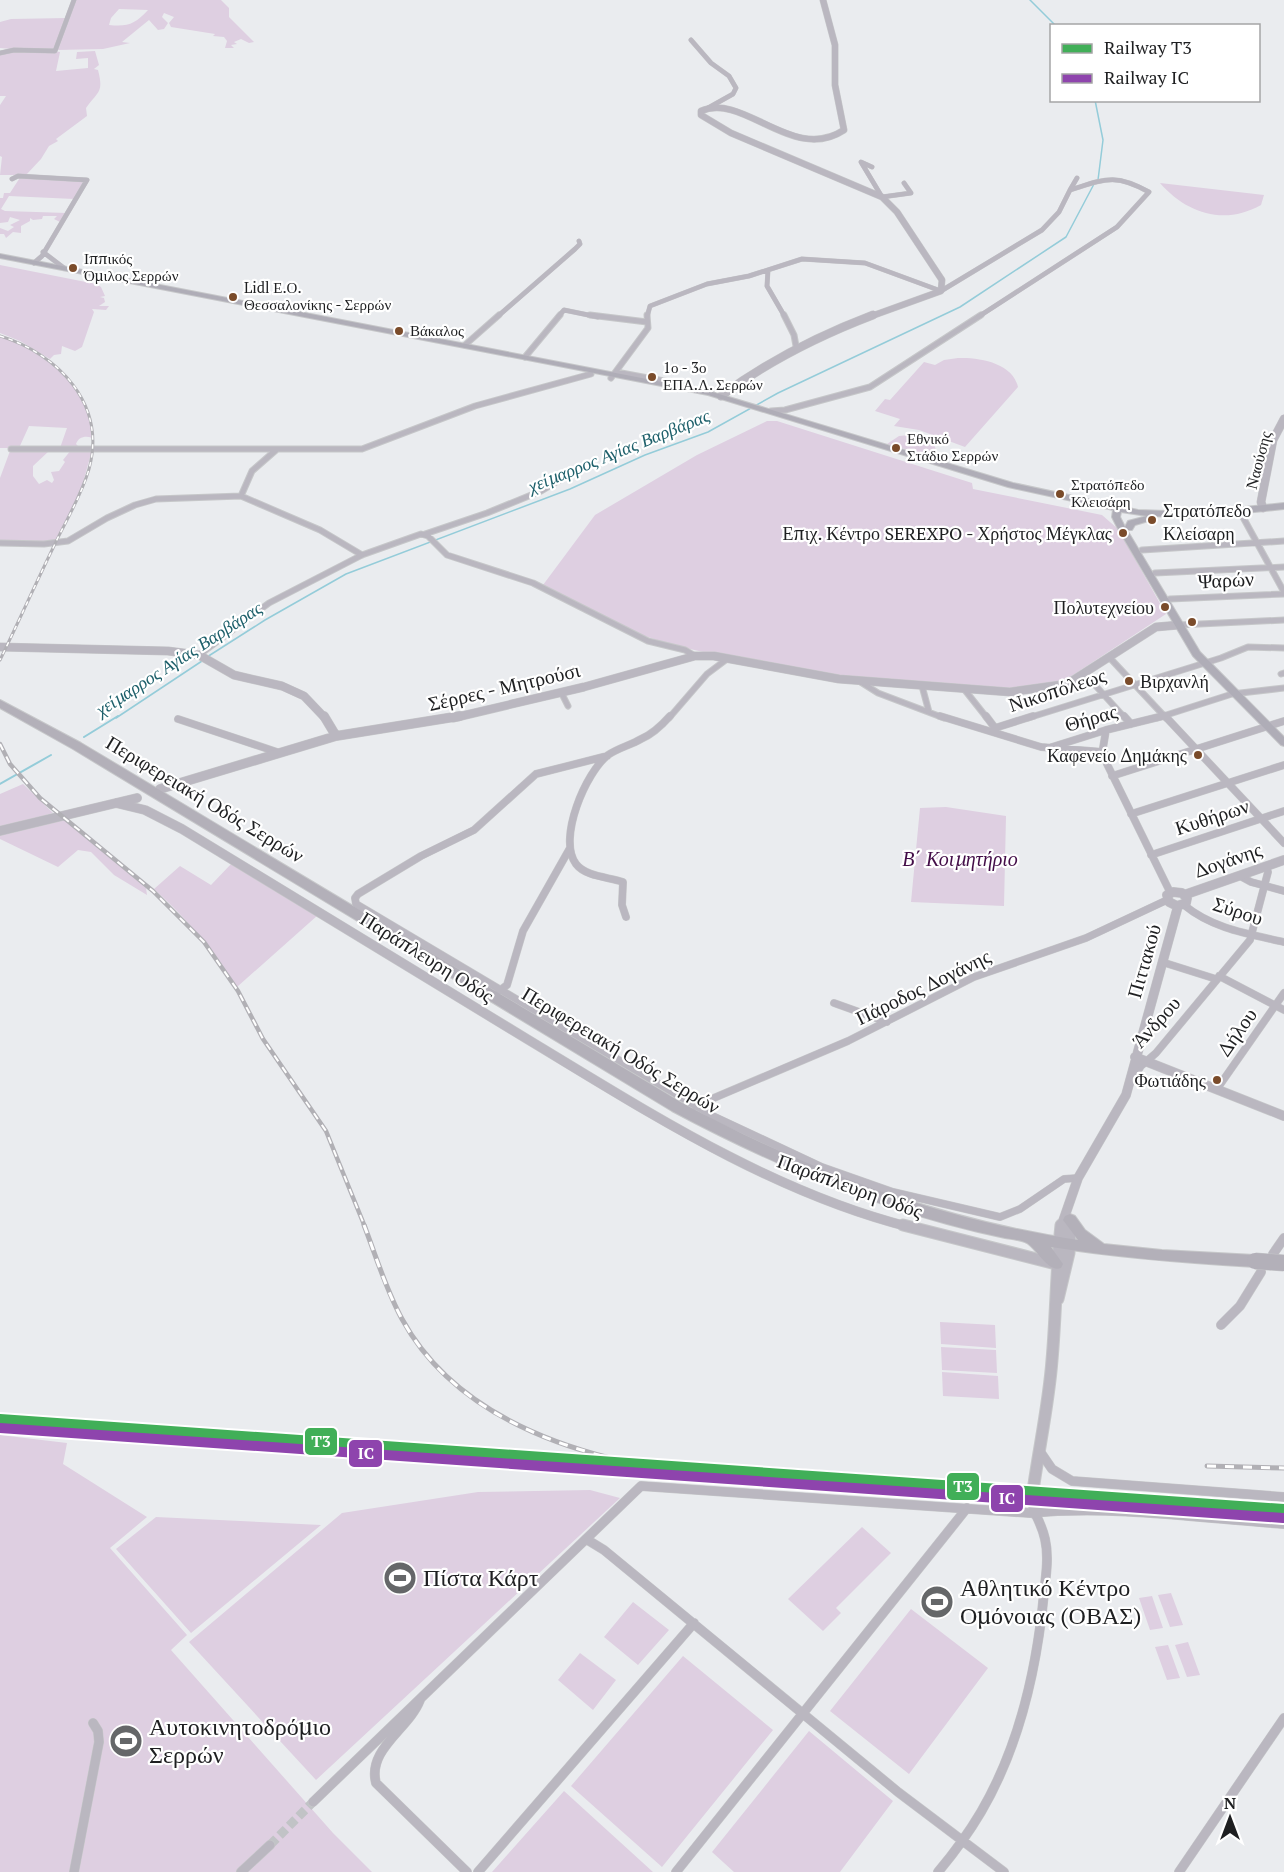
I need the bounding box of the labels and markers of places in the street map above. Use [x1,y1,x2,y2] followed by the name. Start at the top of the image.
[83,248,179,285] place label: Ιππικός Όμιλος Σερρών
[67,262,79,274] marker: Ιππικός Όμιλος Σερρών
[244,277,391,314] place label: Lidl Ε.Ο. Θεσσαλονίκης - Σερρών
[227,291,239,303] marker: Lidl Ε.Ο. Θεσσαλονίκης - Σερρών
[410,320,464,340] place label: Βάκαλος
[393,325,405,337] marker: Βάκαλος
[663,357,763,394] place label: 1ο - 3ο ΕΠΑ.Λ. Σερρών
[646,371,658,383] marker: 1ο - 3ο ΕΠΑ.Λ. Σερρών
[907,428,998,465] place label: Εθνικό Στάδιο Σερρών
[890,442,902,454] marker: Εθνικό Στάδιο Σερρών
[1071,474,1144,511] place label: Στρατόπεδο Κλεισάρη
[1054,488,1066,500] marker: Στρατόπεδο Κλεισάρη
[1163,498,1251,545] place label: Στρατόπεδο Κλείσαρη
[1146,514,1158,526] marker: Στρατόπεδο Κλείσαρη
[783,521,1112,545] place label: Επιχ. Κέντρο SEREXPO - Χρήστος Μέγκλας
[1117,527,1129,539] marker: Επιχ. Κέντρο SEREXPO - Χρήστος Μέγκλας
[1053,595,1154,619] place label: Πολυτεχνείου
[1159,601,1171,613] marker: Πολυτεχνείου
[1186,616,1198,628] unlabelled marker
[1140,669,1209,693] place label: Βιρχανλή
[1123,675,1135,687] marker: Βιρχανλή
[1047,743,1187,767] place label: Καφενείο Δημάκης
[1192,749,1204,761] marker: Καφενείο Δημάκης
[1134,1068,1206,1092] place label: Φωτιάδης
[1211,1074,1223,1086] marker: Φωτιάδης
[382,1560,418,1596] sports icon: Πίστα Κάρτ
[423,1561,539,1593] place label: Πίστα Κάρτ
[960,1571,1141,1631] place label: Αθλητικό Κέντρο Ομόνοιας (ΟΒΑΣ)
[919,1584,955,1620] sports icon: Αθλητικό Κέντρο Ομόνοιας (ΟΒΑΣ)
[149,1710,331,1770] place label: Αυτοκινητοδρόμιο Σερρών
[108,1723,144,1759] sports icon: Αυτοκινητοδρόμιο Σερρών

